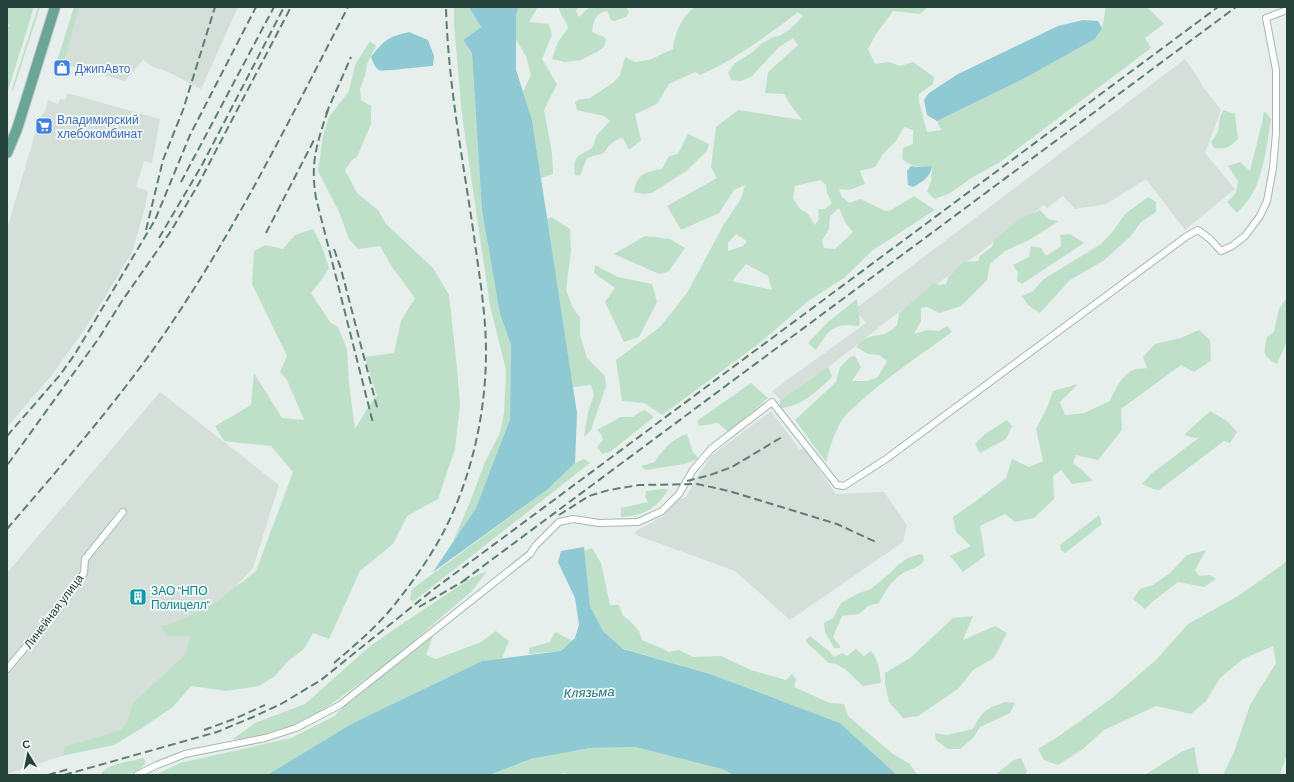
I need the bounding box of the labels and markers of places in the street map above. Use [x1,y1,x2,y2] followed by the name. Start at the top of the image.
[52,58,72,78] shop icon: ДжипАвто
[75,61,131,76] place label: ДжипАвто
[57,112,143,140] place label: Владимирский хлебокомбинат
[34,116,54,136] supermarket icon: Владимирский хлебокомбинат
[151,583,210,612] place label: ЗАО "НПО Полицелл"
[128,587,148,607] building icon: ЗАО "НПО Полицелл"

